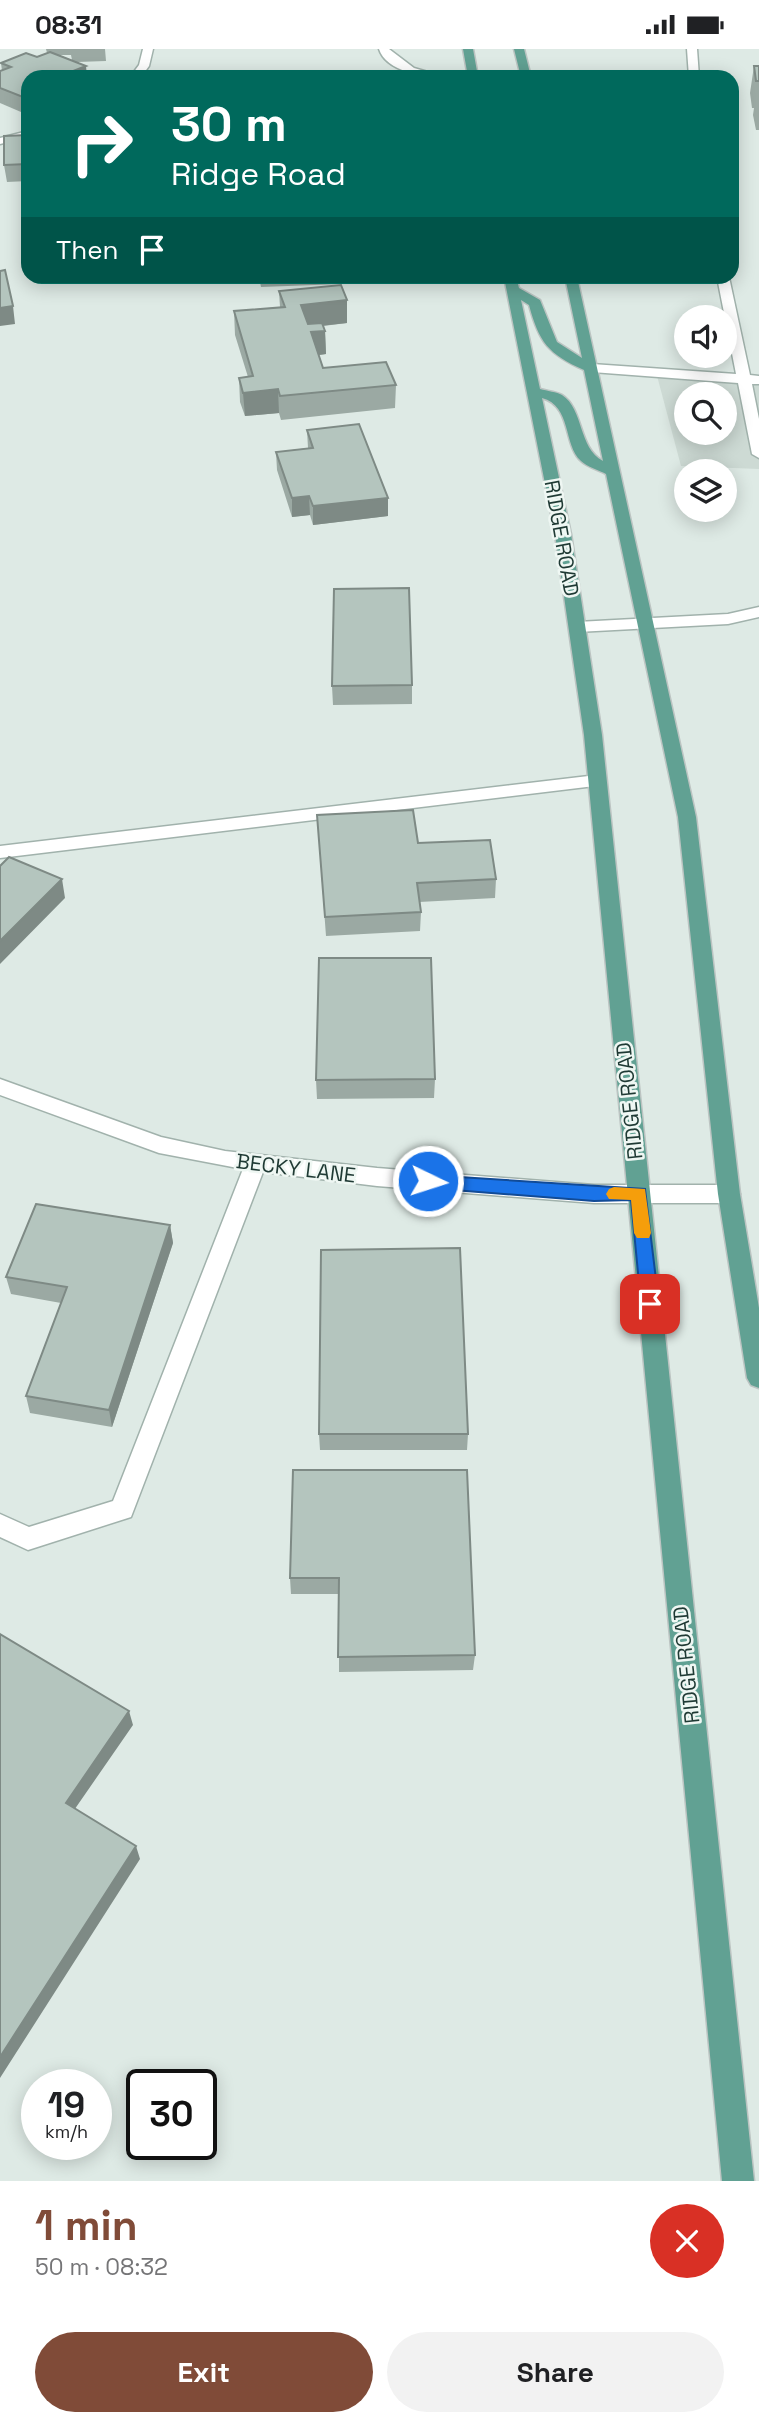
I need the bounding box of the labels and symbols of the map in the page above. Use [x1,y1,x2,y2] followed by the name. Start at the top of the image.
[538,478,586,598] street label: RIDGE ROAD
[609,1041,649,1161] street label: RIDGE ROAD
[391,1144,465,1218] position arrow
[235,1147,357,1189] street label: BECKY LANE
[620,1274,680,1334] pin
[666,1605,706,1725] street label: RIDGE ROAD
[126,2069,217,2160] speed limit sign: 30

